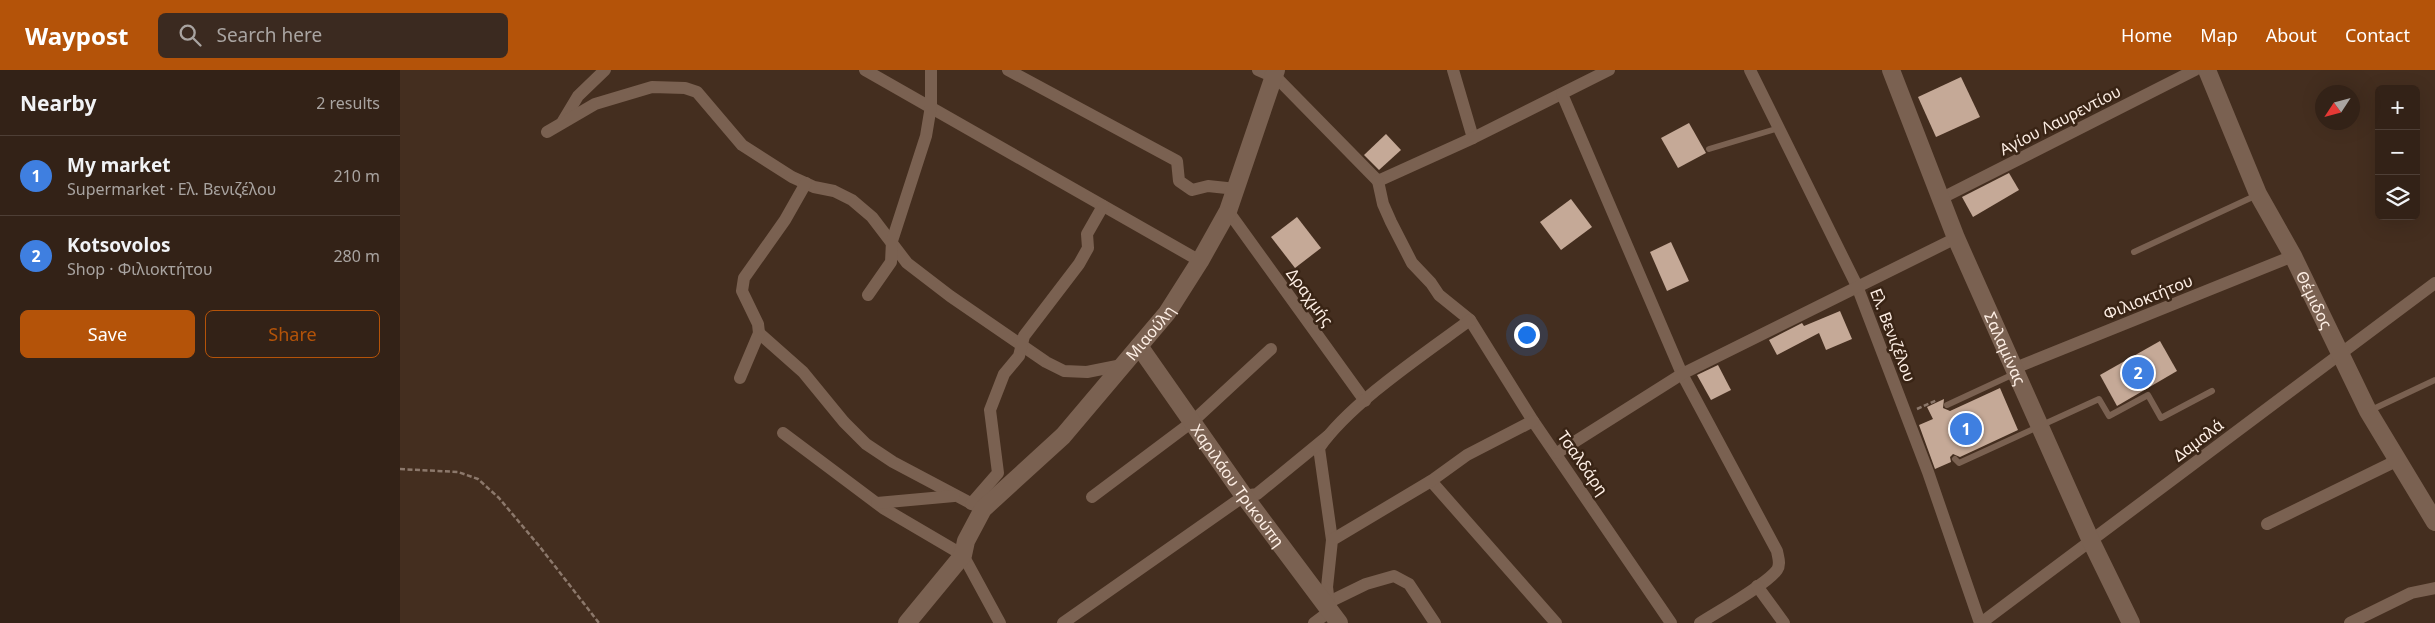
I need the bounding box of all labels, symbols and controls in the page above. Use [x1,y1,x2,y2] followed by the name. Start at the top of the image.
[158,13,508,58] search box
[25,19,128,52] text: Waypost
[176,21,204,49] icon: search
[216,22,322,48] text: Search here
[2121,23,2172,47] text: Home
[2200,23,2238,47] text: Map
[2266,23,2317,47] text: About
[2345,23,2410,47] text: Contact
[1996,80,2124,160] street label: Αγίου Λαυρεντίου
[2315,85,2360,130] north arrow
[2375,85,2420,220] map controls
[2375,85,2420,130] button: +
[20,89,96,117] text: Nearby
[316,92,380,114] text: 2 results
[2375,130,2420,175] button: −
[67,152,170,178] text: My market
[31,165,41,187] text: 1
[333,165,380,187] text: 210 m
[2375,175,2420,220] button: layers
[67,178,276,200] text: Supermarket · Ελ. Βενιζέλου
[67,232,171,258] text: Kotsovolos
[31,245,41,267] text: 2
[333,245,380,267] text: 280 m
[67,258,212,280] text: Shop · Φιλιοκτήτου
[1282,264,1339,331] street label: Δραχμής
[2291,267,2338,333] street label: Θέμιδος
[2100,269,2196,325] street label: Φιλιοκτήτου
[1865,285,1921,385] street label: Ελ. Βενιζέλου
[1120,301,1180,365] street label: Μιαούλη
[1979,308,2031,389] street label: Σαλαμίνας
[20,310,195,358] button: Save
[205,310,380,358] button: Share
[1514,322,1540,348] your location
[2122,354,2154,392] pin: 2
[1950,410,1982,448] pin: 1
[2168,414,2228,466] street label: Δαμαλά
[1186,420,1289,552] street label: Χαριλάου Τρικούπη
[1553,426,1613,500] street label: Τσαλδάρη

